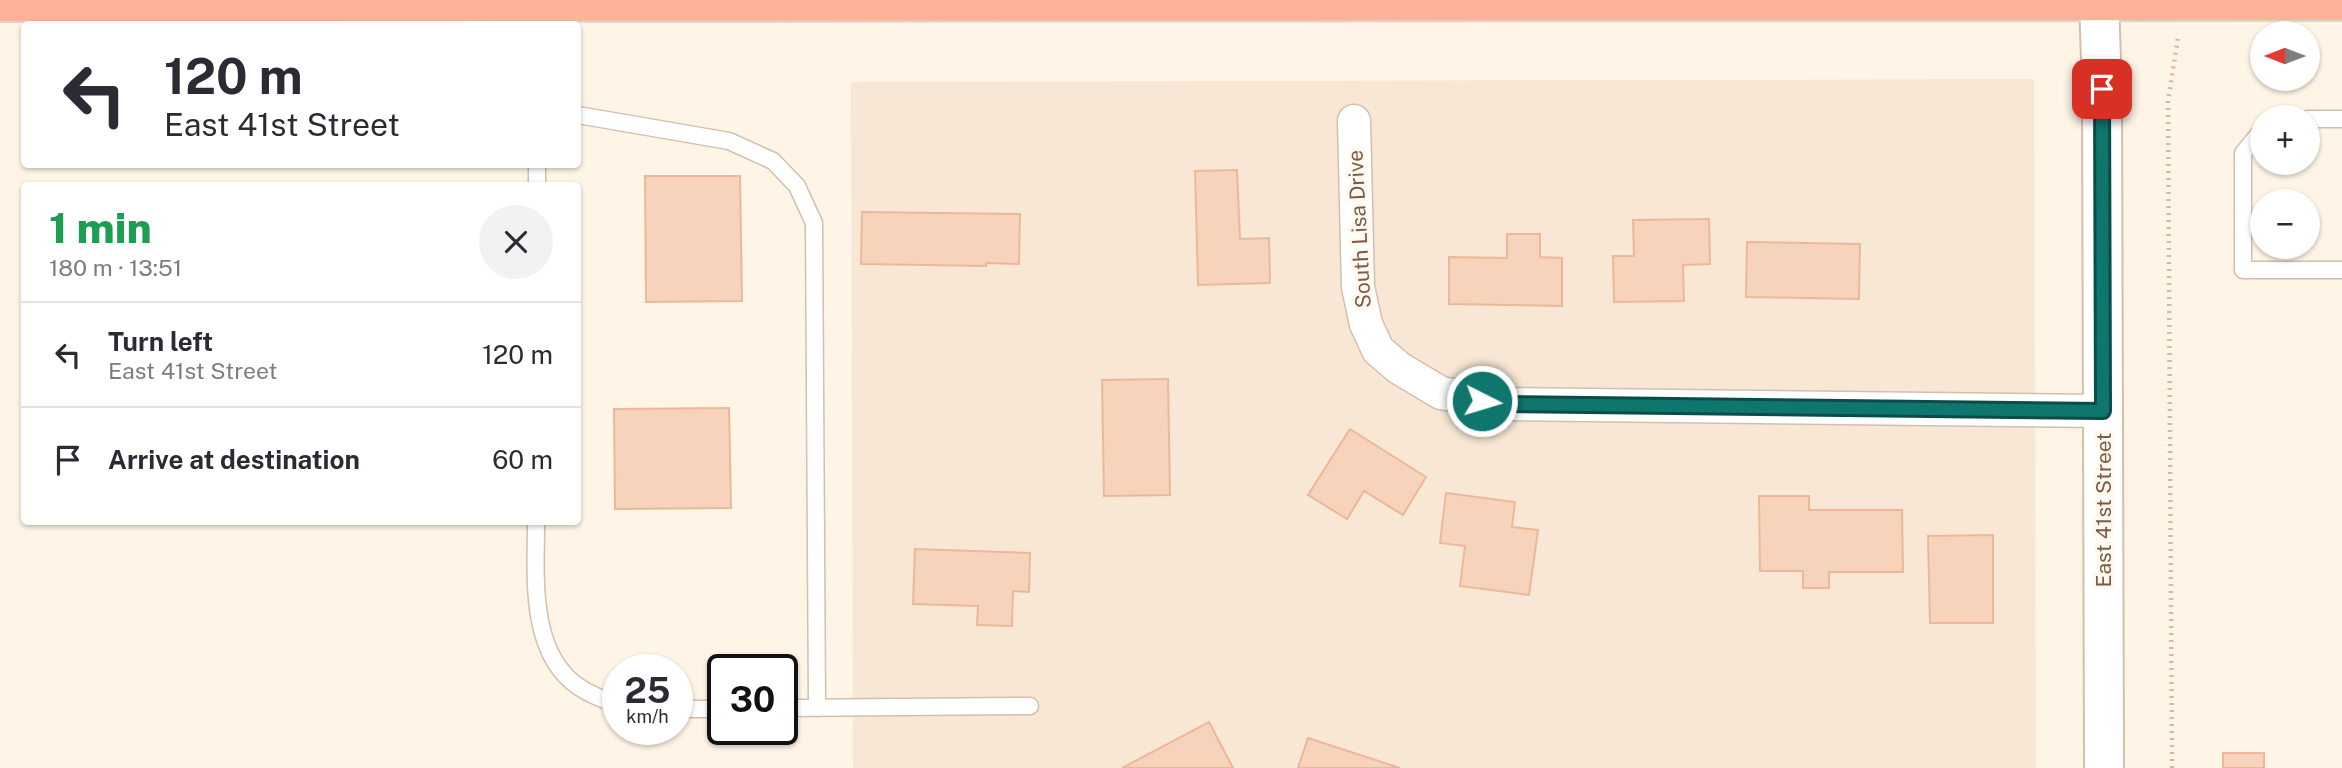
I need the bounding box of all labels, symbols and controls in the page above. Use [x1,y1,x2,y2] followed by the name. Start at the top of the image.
[2250,21,2320,91] north arrow
[2250,21,2320,259] map controls
[164,47,303,105] text: 120 m
[49,49,140,140] icon: left
[2072,59,2132,119] pin
[2083,70,2121,108] icon: arrive
[2250,105,2320,175] button: +
[164,106,400,143] text: East 41st Street
[1342,149,1376,309] street label: South Lisa Drive
[2250,189,2320,259] button: −
[49,203,152,252] text: 1 min
[479,205,553,279] button: close
[49,254,182,281] text: 180 m · 13:51
[108,326,213,357] text: Turn left
[49,336,87,374] icon: left
[482,339,553,370] text: 120 m
[108,357,278,384] text: East 41st Street
[1445,364,1519,438] position arrow
[2091,433,2116,587] street label: East 41st Street
[49,441,87,479] icon: arrive
[108,444,360,475] text: Arrive at destination
[492,444,553,475] text: 60 m
[707,654,798,745] speed limit sign: 30
[625,670,670,711] text: 25
[626,706,669,727] text: km/h

